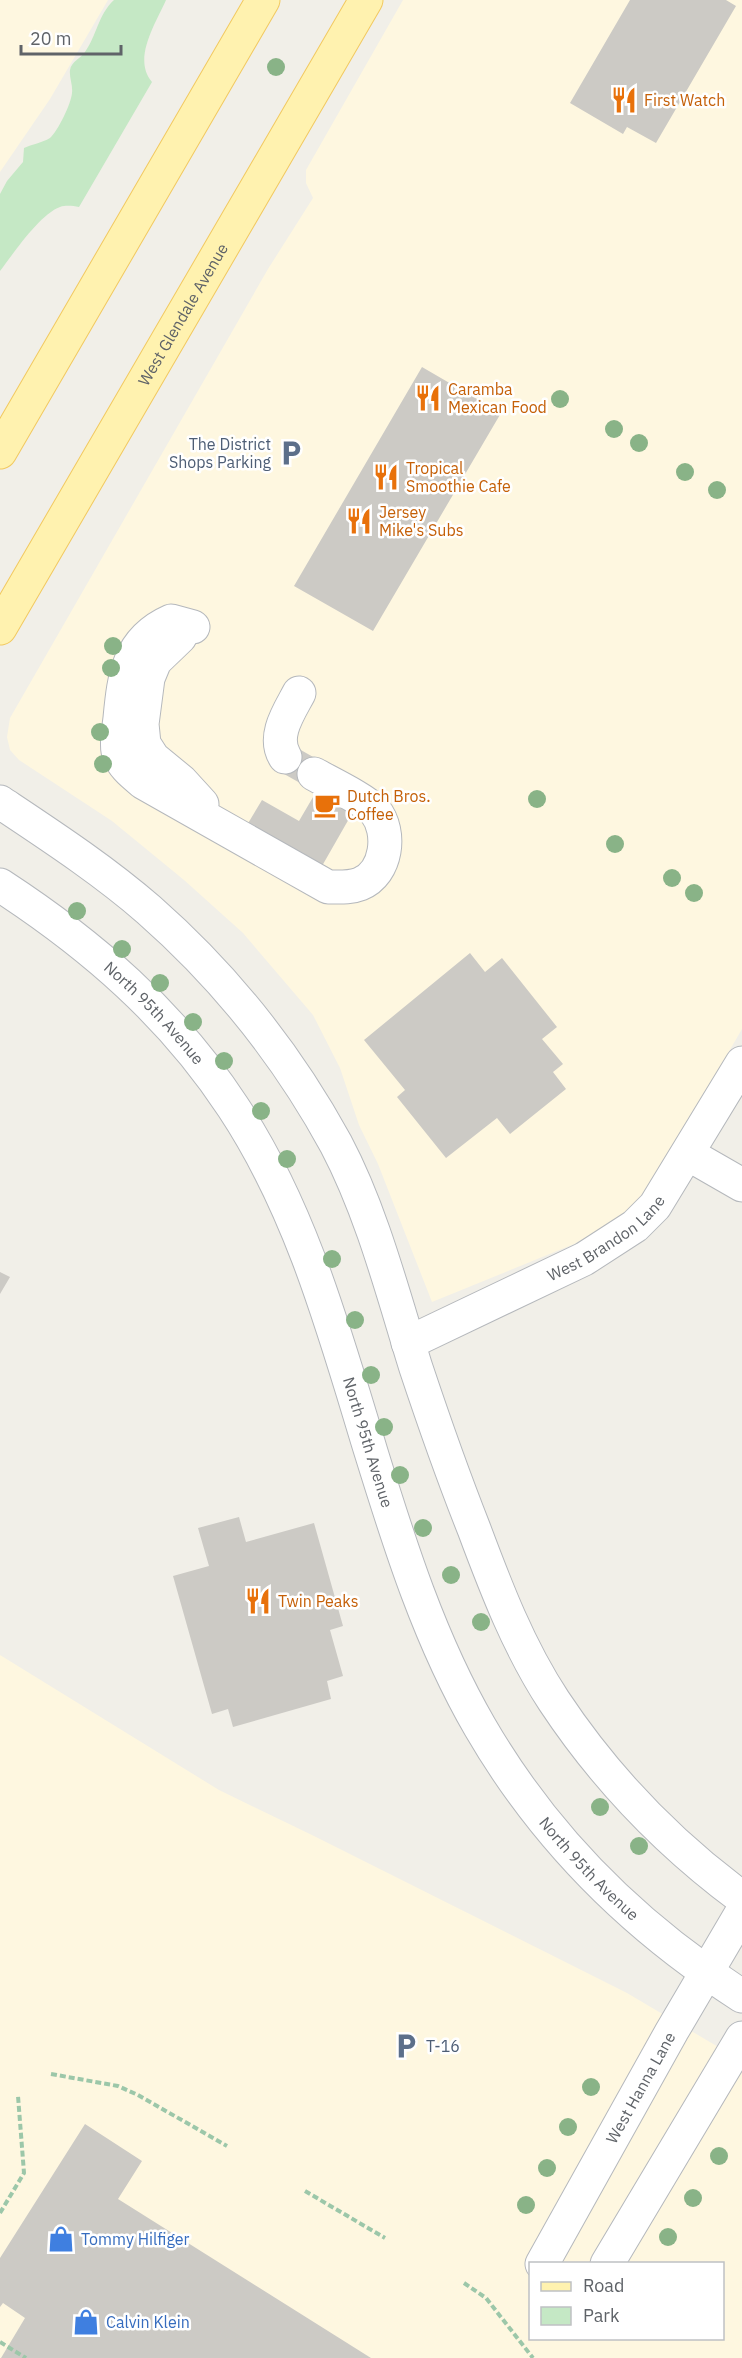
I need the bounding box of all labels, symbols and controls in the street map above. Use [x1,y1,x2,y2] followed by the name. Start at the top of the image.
[21,18,122,56] scale bar
[30,27,72,50] text: 20 m
[609,85,639,115] restaurant icon: First Watch
[644,90,725,110] place label: First Watch
[133,239,232,389] street label: West Glendale Avenue
[448,379,547,417] place label: Caramba Mexican Food
[413,383,443,413] restaurant icon: Caramba Mexican Food
[169,434,272,472] place label: The District Shops Parking
[276,438,306,468] parking icon: The District Shops Parking
[406,458,511,496] place label: Tropical Smoothie Cafe
[371,462,401,492] restaurant icon: Tropical Smoothie Cafe
[379,502,464,540] place label: Jersey Mike's Subs
[344,506,374,536] restaurant icon: Jersey Mike's Subs
[347,786,431,824] place label: Dutch Bros. Coffee
[312,790,342,820] cafe icon: Dutch Bros. Coffee
[100,957,209,1069] street label: North 95th Avenue
[544,1192,669,1285] street label: West Brandon Lane
[339,1374,398,1510] street label: North 95th Avenue
[243,1586,273,1616] restaurant icon: Twin Peaks
[278,1591,358,1611] place label: Twin Peaks
[535,1813,643,1925] street label: North 95th Avenue
[601,2028,680,2147] street label: West Hanna Lane
[391,2031,421,2061] parking icon: T-16
[426,2036,460,2056] place label: T-16
[46,2224,76,2254] shop icon: Tommy Hilfiger
[81,2229,190,2249] place label: Tommy Hilfiger
[529,2262,724,2340] legend
[583,2274,624,2297] text: Road
[583,2304,620,2327] text: Park
[71,2307,101,2337] shop icon: Calvin Klein
[106,2312,190,2332] place label: Calvin Klein

